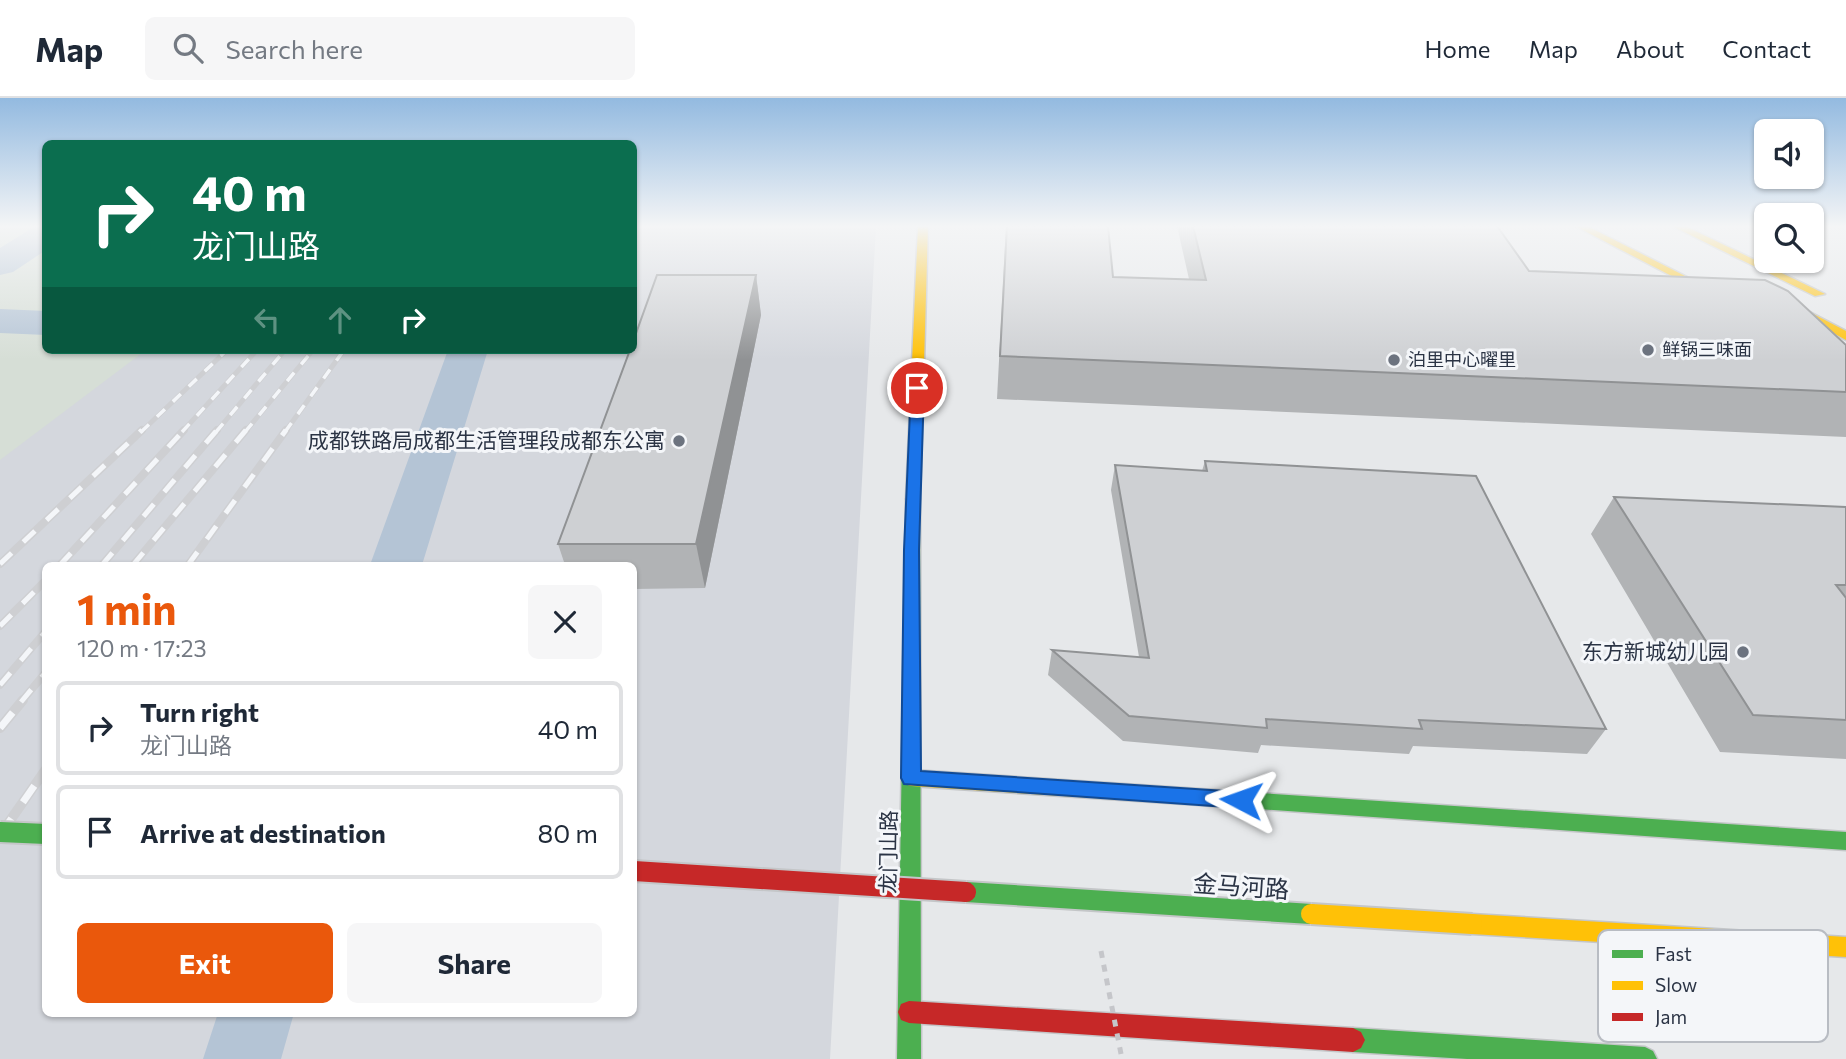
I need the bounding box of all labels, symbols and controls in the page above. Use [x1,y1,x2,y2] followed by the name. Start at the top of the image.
[145,17,635,80] search box
[35,28,103,69] text: Map
[169,29,207,67] icon: search
[225,33,363,64] text: Search here
[1425,34,1491,63] text: Home
[1529,34,1578,63] text: Map
[1616,34,1684,63] text: About
[1722,34,1811,63] text: Contact
[1754,119,1824,273] map controls
[1754,119,1824,189] button: sound
[192,161,307,221] text: 40 m
[77,168,168,259] icon: right
[1754,203,1824,273] button: search
[192,225,320,265] text: 龙门山路
[248,301,286,339] icon: left
[321,301,359,339] icon: ahead
[394,301,432,339] icon: right
[1662,338,1752,360] place label: 鲜锅三味面
[1640,342,1656,358] marker: 鲜锅三味面
[1408,348,1516,370] place label: 泊里中心曜里
[1386,352,1402,368] marker: 泊里中心曜里
[887,358,947,418] pin
[898,369,936,407] icon: arrive
[308,427,665,452] place label: 成都铁路局成都生活管理段成都东公寓
[671,433,687,449] marker: 成都铁路局成都生活管理段成都东公寓
[77,582,177,634] text: 1 min
[528,585,602,659] button: close
[77,634,207,662] text: 120 m · 17:23
[1582,638,1729,663] place label: 东方新城幼儿园
[1735,644,1751,660] marker: 东方新城幼儿园
[140,696,259,727] text: Turn right
[81,709,119,747] icon: right
[538,713,598,744] text: 40 m
[140,731,232,759] text: 龙门山路
[1204,763,1278,837] position arrow
[874,810,901,894] street label: 龙门山路
[81,813,119,851] icon: arrive
[140,817,386,848] text: Arrive at destination
[538,817,598,848] text: 80 m
[1192,868,1290,903] street label: 金马河路
[77,923,333,1003] button: Exit
[347,923,602,1003] button: Share
[1598,930,1828,1042] legend
[1655,942,1692,965] text: Fast
[1655,973,1697,996] text: Slow
[1655,1005,1687,1028] text: Jam

